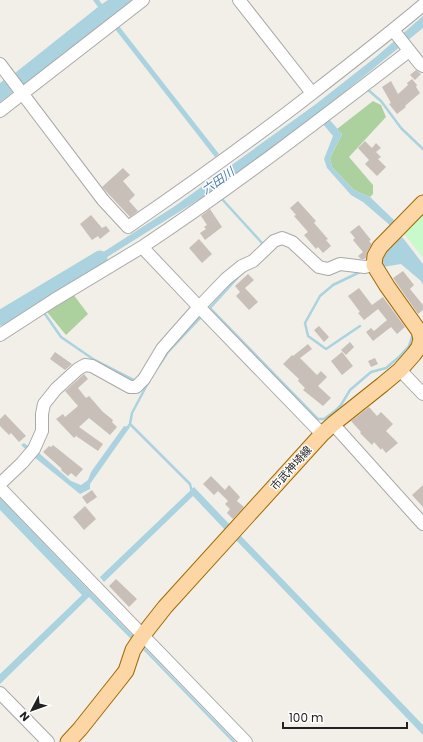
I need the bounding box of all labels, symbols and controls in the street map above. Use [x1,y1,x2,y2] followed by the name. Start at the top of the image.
[198,162,239,198] water label: 六田川
[267,442,315,494] street label: 市武神埼線
[12,690,52,730] north arrow
[283,704,407,730] scale bar
[16,708,33,725] text: N
[289,709,323,726] text: 100 m

